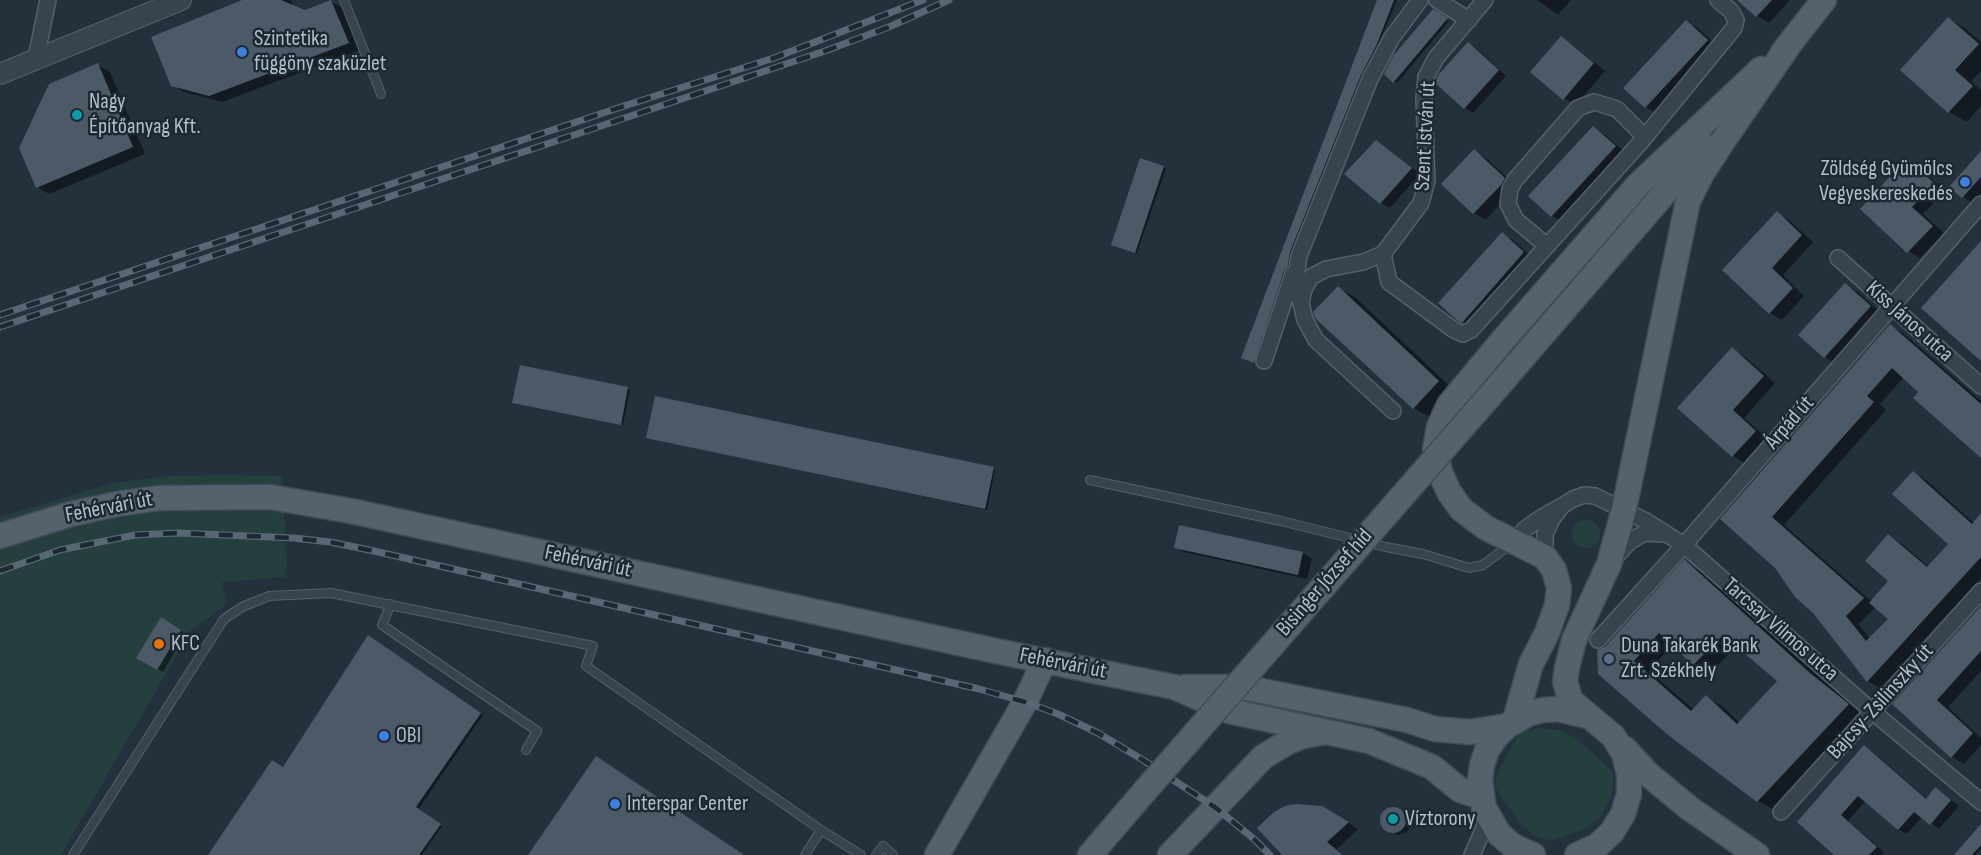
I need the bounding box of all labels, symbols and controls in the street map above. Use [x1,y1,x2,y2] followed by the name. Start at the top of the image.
[254,26,387,78] place label: Szintetika függöny szaküzlet
[235,45,249,59] marker: Szintetika függöny szaküzlet
[1410,80,1442,192] street label: Szent István út
[89,89,201,140] place label: Nagy Építőanyag Kft.
[70,108,84,122] marker: Nagy Építőanyag Kft.
[1819,156,1953,208] place label: Zöldség Gyümölcs Vegyeskereskedés
[1958,175,1972,189] marker: Zöldség Gyümölcs Vegyeskereskedés
[1860,276,1958,368] street label: Kiss János utca
[1760,391,1820,455] street label: Árpád út
[63,487,155,529] street label: Fehérvári út
[1271,524,1379,642] street label: Bisinger József híd
[542,540,634,584] street label: Fehérvári út
[1717,573,1843,687] street label: Tarcsay Vilmos utca
[171,631,200,657] place label: KFC
[1621,633,1758,684] place label: Duna Takarék Bank Zrt. Székhely
[152,637,166,651] marker: KFC
[1822,639,1940,765] street label: Bajcsy-Zsilinszky út
[1017,643,1109,685] street label: Fehérvári út
[1602,652,1616,666] marker: Duna Takarék Bank Zrt. Székhely
[396,723,421,749] place label: OBI
[377,729,391,743] marker: OBI
[627,791,748,817] place label: Interspar Center
[608,797,622,811] marker: Interspar Center
[1405,806,1475,832] place label: Víztorony
[1386,812,1400,826] marker: Víztorony

